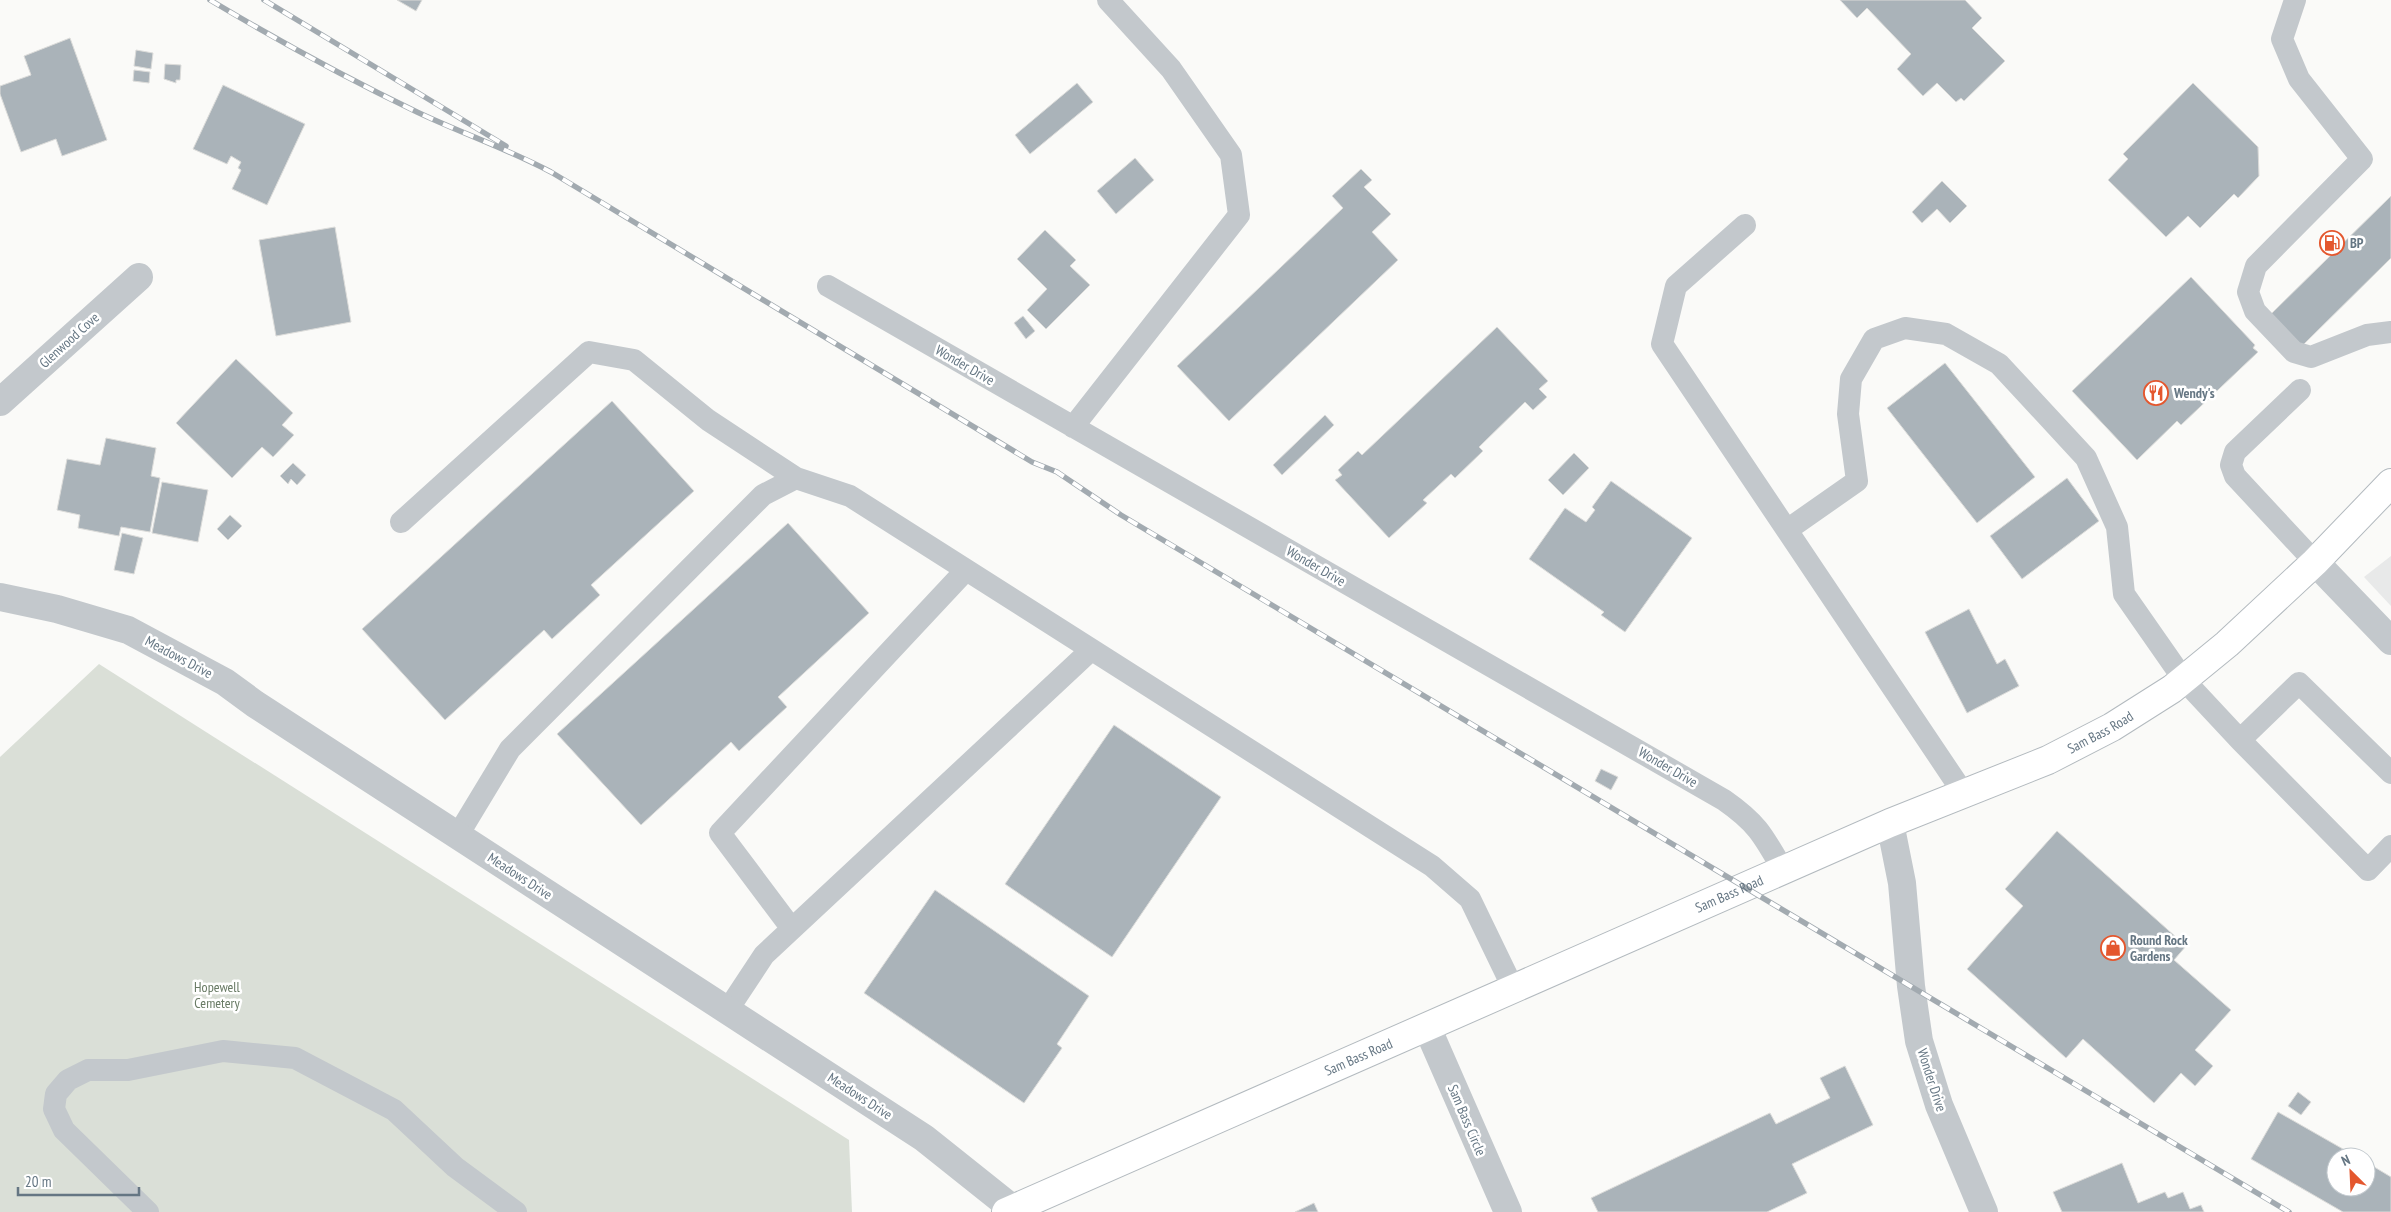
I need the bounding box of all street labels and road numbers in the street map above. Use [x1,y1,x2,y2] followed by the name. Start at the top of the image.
[35,308,103,372] street label: Glenwood Cove
[932,341,998,389] street label: Wonder Drive
[1283,542,1349,590] street label: Wonder Drive
[142,632,216,682] street label: Meadows Drive
[2064,707,2136,757] street label: Sam Bass Road
[1635,743,1701,791] street label: Wonder Drive
[484,848,556,904] street label: Meadows Drive
[1692,871,1766,917] street label: Sam Bass Road
[1322,1034,1395,1080] street label: Sam Bass Road
[1913,1046,1951,1114] street label: Wonder Drive
[824,1068,896,1124] street label: Meadows Drive
[1444,1082,1490,1159] street label: Sam Bass Circle

